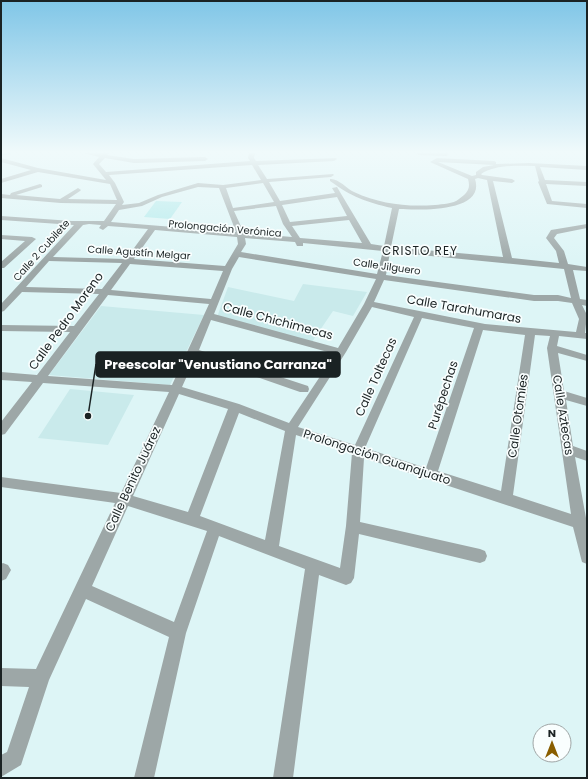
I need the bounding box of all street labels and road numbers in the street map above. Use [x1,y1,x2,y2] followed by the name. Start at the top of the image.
[10,216,73,285] street label: Calle 2 Cubilete
[168,216,282,241] street label: Prolongación Verónica
[87,241,191,264] street label: Calle Agustín Melgar
[352,254,422,279] street label: Calle Jilguero
[24,268,107,373] street label: Calle Pedro Moreno
[406,290,523,327] street label: Calle Tarahumaras
[221,298,335,343] street label: Calle Chichimecas
[351,335,400,419] street label: Calle Toltecas
[423,358,462,431] street label: Purépechas
[503,373,532,459] street label: Calle Otomíes
[549,374,578,456] street label: Calle Aztecas
[101,423,164,534] street label: Calle Benito Juárez
[301,425,453,489] street label: Prolongación Guanajuato

